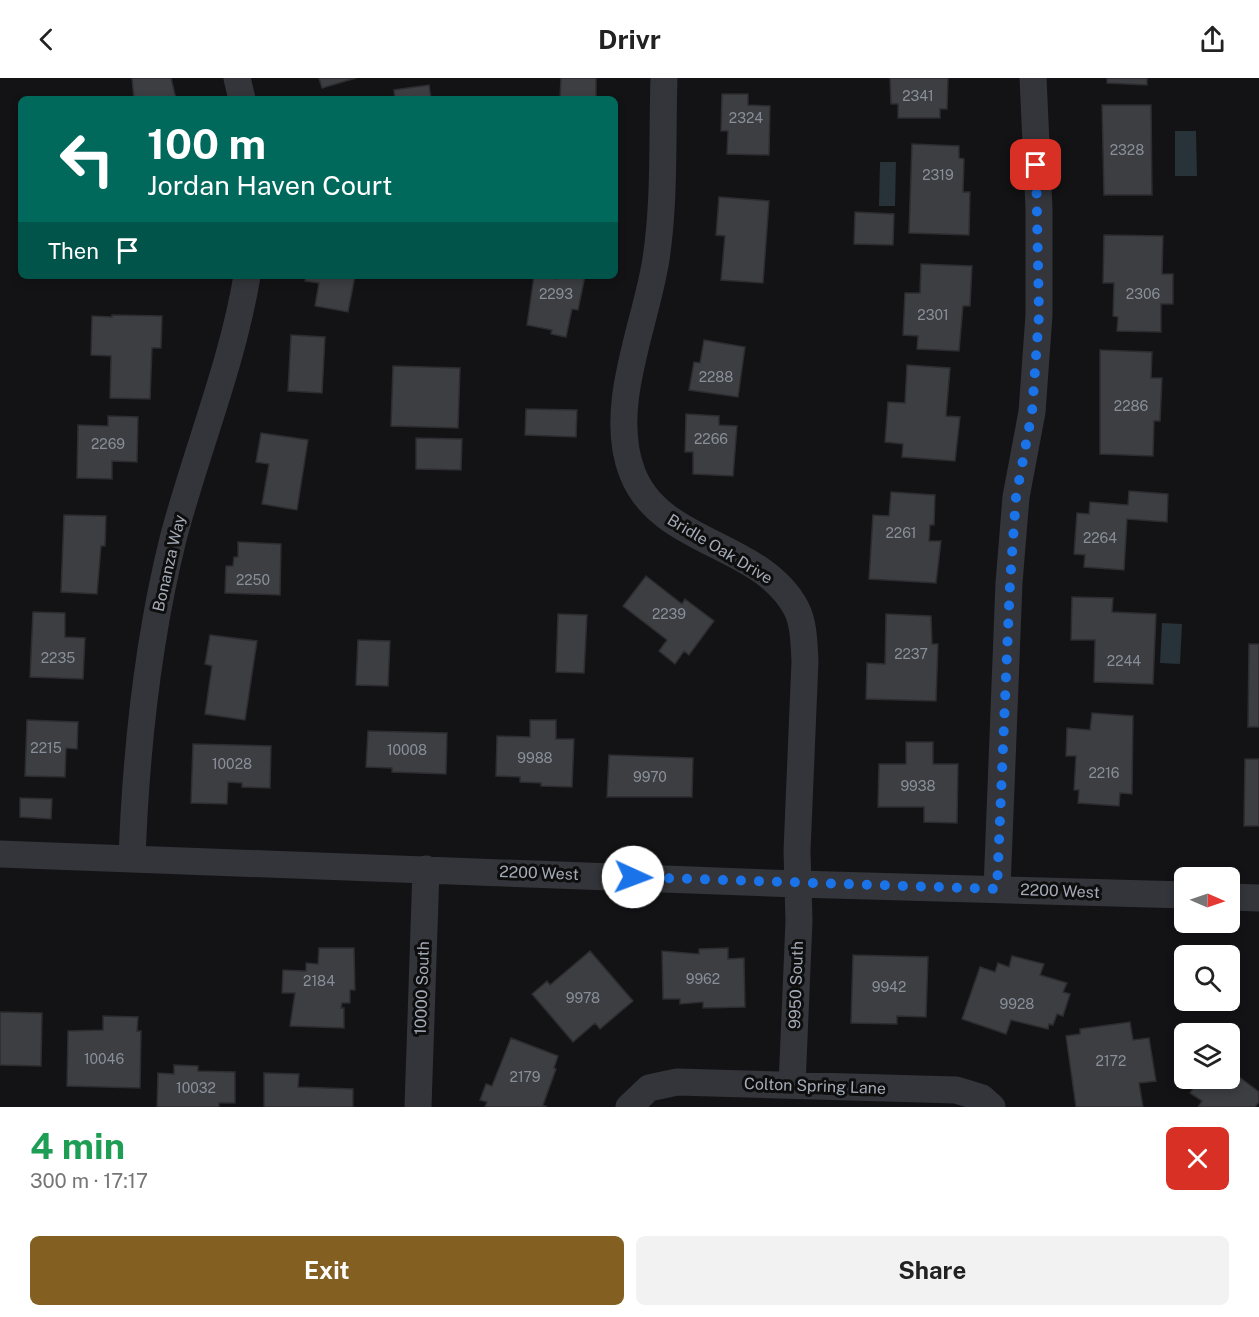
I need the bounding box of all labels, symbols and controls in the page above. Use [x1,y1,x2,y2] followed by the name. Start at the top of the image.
[30,23,63,56] icon: back
[598,23,661,55] text: Drivr
[1196,23,1229,56] icon: share
[902,88,934,104] house number: 2341
[729,110,763,126] house number: 2324
[147,119,266,168] text: 100 m
[48,120,126,198] icon: left
[1010,139,1061,190] pin
[1110,142,1144,158] house number: 2328
[1019,148,1052,181] icon: arrive
[922,167,954,183] house number: 2319
[147,169,392,201] text: Jordan Haven Court
[111,234,144,267] icon: arrive
[48,238,99,264] text: Then
[539,286,573,302] house number: 2293
[1126,286,1160,302] house number: 2306
[917,307,949,323] house number: 2301
[699,369,733,385] house number: 2288
[1114,398,1148,414] house number: 2286
[694,431,728,447] house number: 2266
[91,436,125,452] house number: 2269
[664,510,776,588] street label: Bridle Oak Drive
[149,512,189,613] street label: Bonanza Way
[885,525,917,541] house number: 2261
[1083,530,1117,546] house number: 2264
[236,572,270,588] house number: 2250
[652,606,686,622] house number: 2239
[894,646,928,662] house number: 2237
[41,650,75,666] house number: 2235
[1107,653,1141,669] house number: 2244
[30,740,62,756] house number: 2215
[387,742,427,758] house number: 10008
[517,750,553,766] house number: 9988
[212,756,252,772] house number: 10028
[1088,765,1120,781] house number: 2216
[633,769,667,785] house number: 9970
[900,778,936,794] house number: 9938
[601,845,665,909] position arrow
[499,862,579,884] street label: 2200 West
[1174,867,1240,933] north arrow
[1174,867,1240,1089] map controls
[1020,880,1100,902] street label: 2200 West
[411,941,433,1035] street label: 10000 South
[785,941,807,1029] street label: 9950 South
[1174,945,1240,1011] button: search
[686,971,720,987] house number: 9962
[303,973,335,989] house number: 2184
[872,979,906,995] house number: 9942
[566,990,600,1006] house number: 9978
[1000,996,1034,1012] house number: 9928
[1174,1023,1240,1089] button: layers
[84,1051,124,1067] house number: 10046
[1096,1053,1126,1069] house number: 2172
[510,1069,541,1085] house number: 2179
[744,1074,886,1098] street label: Colton Spring Lane
[176,1080,216,1096] house number: 10032
[30,1125,125,1167] text: 4 min
[1166,1127,1229,1190] button: close
[30,1169,148,1193] text: 300 m · 17:17
[30,1236,624,1305] button: Exit
[636,1236,1229,1305] button: Share

